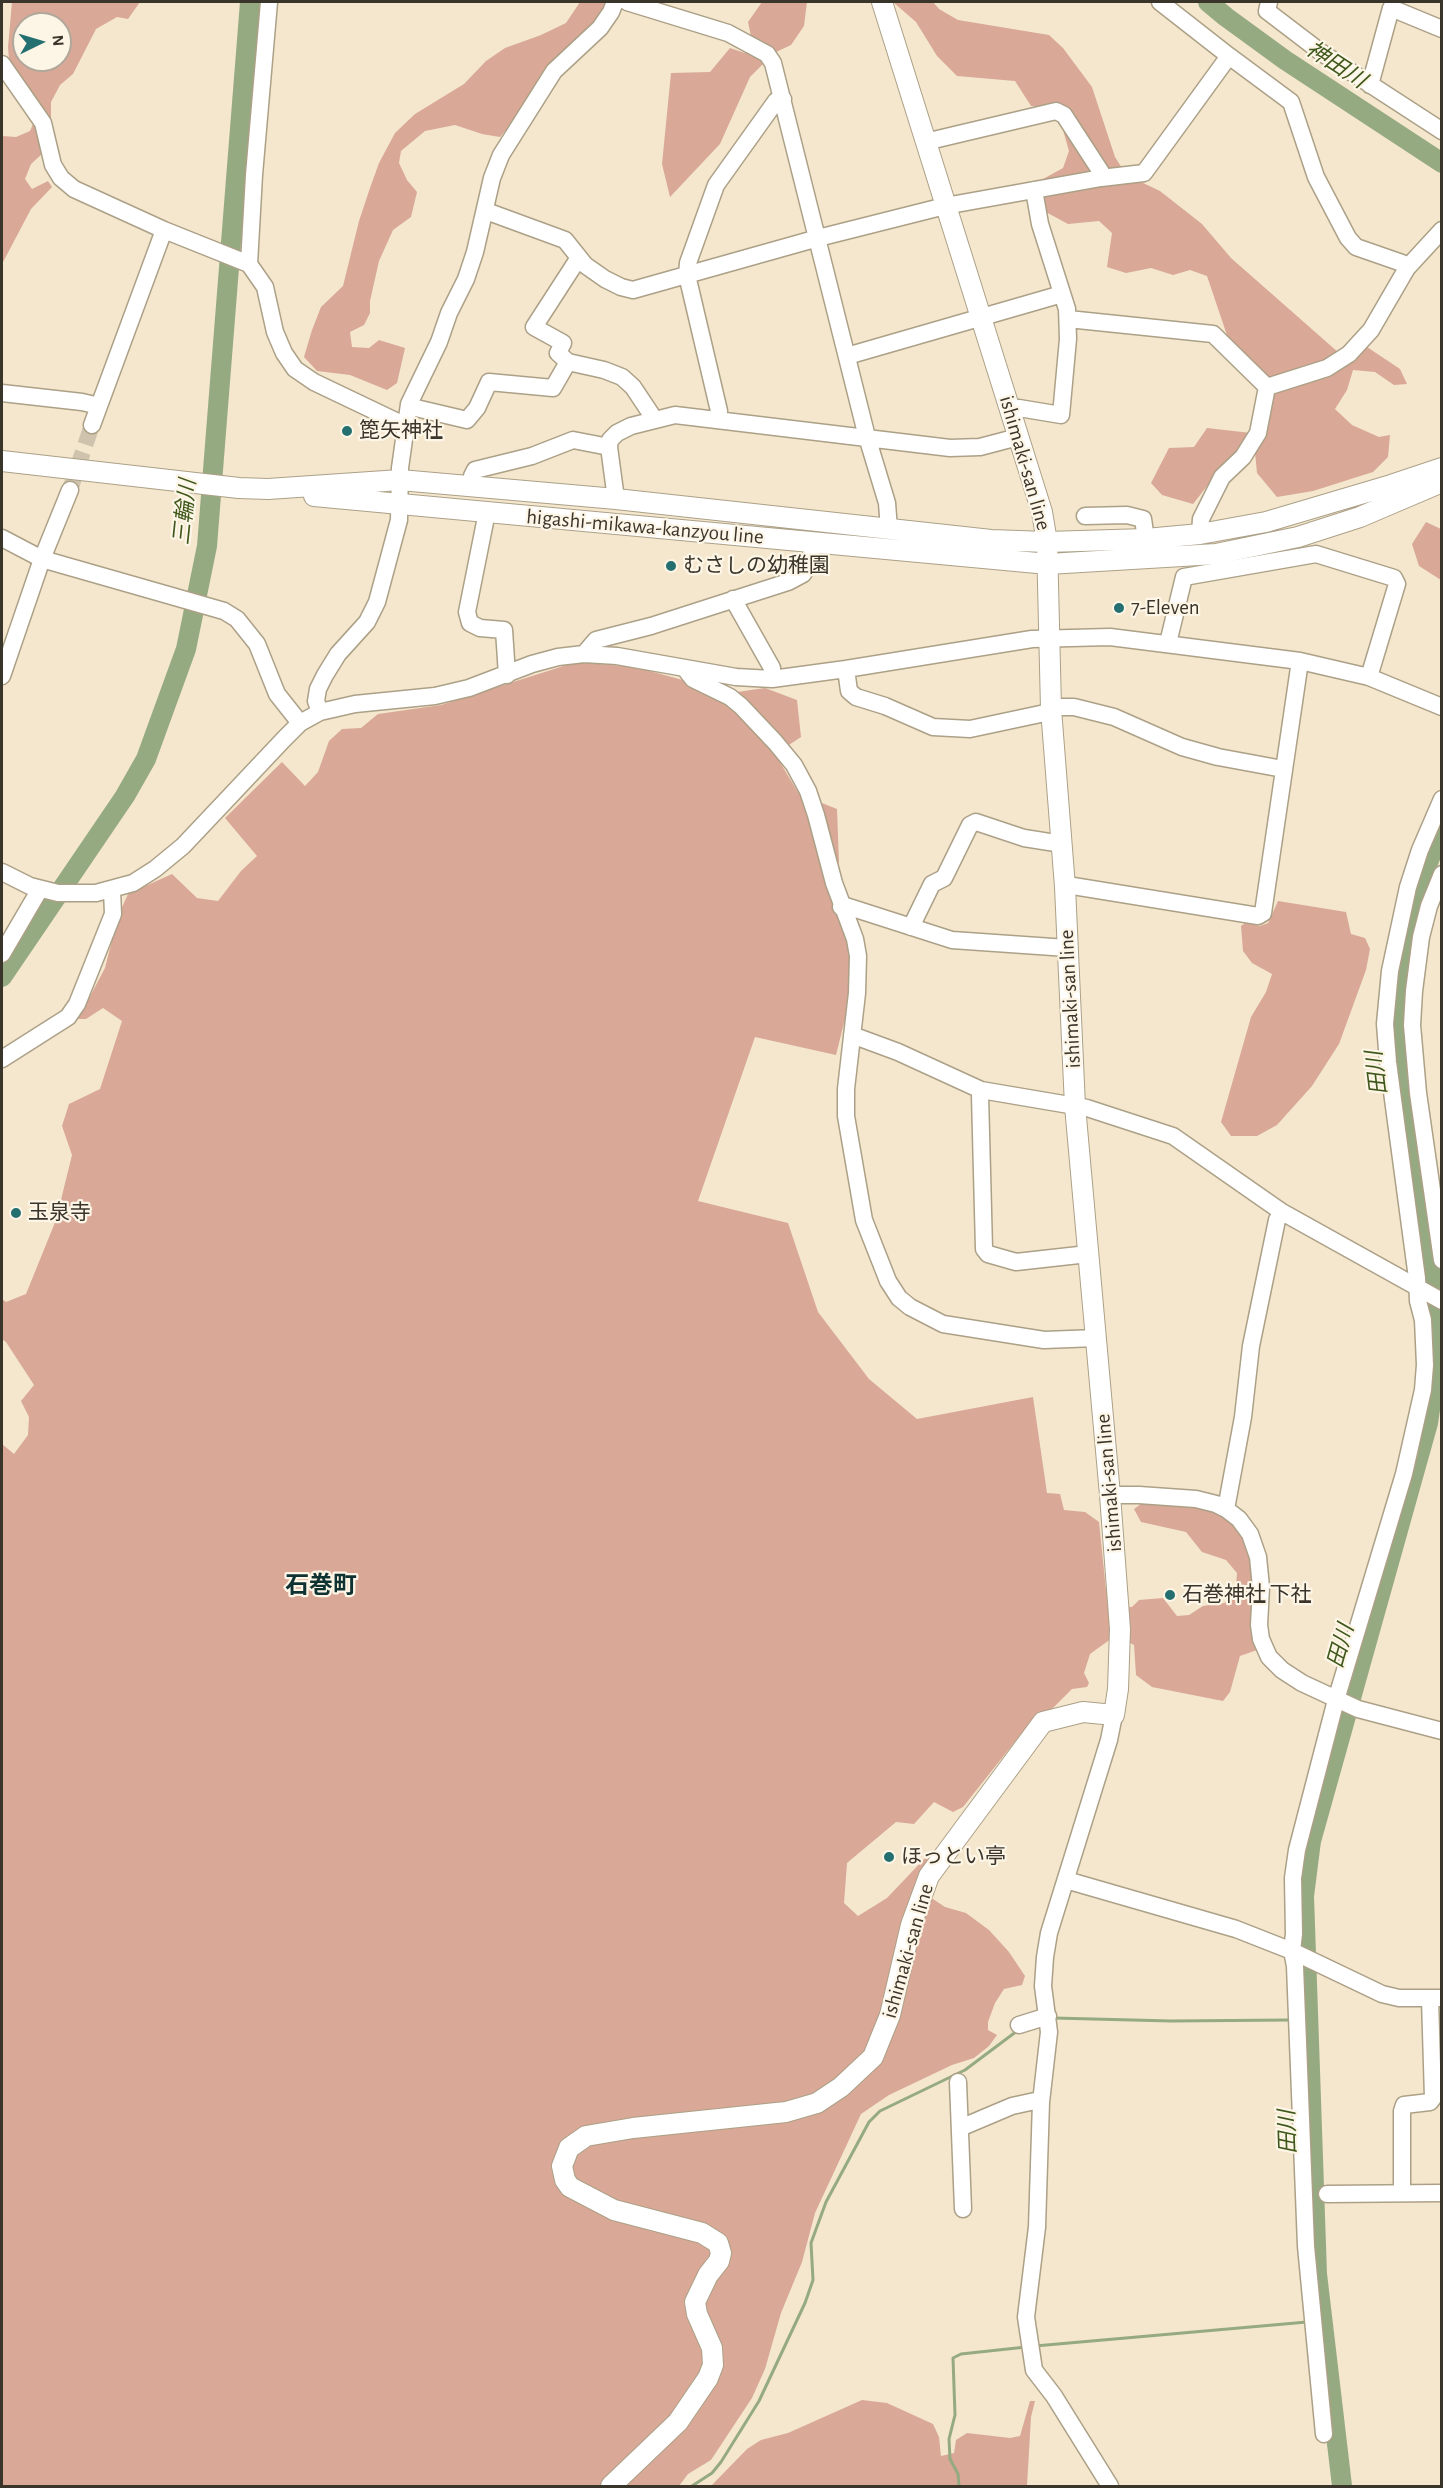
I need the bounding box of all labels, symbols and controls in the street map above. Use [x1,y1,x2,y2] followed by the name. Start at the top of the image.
[12,12,72,72] north arrow
[49,34,66,47] text: N
[1301,36,1371,94] water label: 神田川
[994,393,1056,533] street label: ishimaki-san line
[359,418,443,444] place label: 箆矢神社
[340,424,354,438] marker: 箆矢神社
[168,478,202,546] water label: 三輪川
[525,504,765,550] street label: higashi-mikawa-kanzyou line
[683,553,830,579] place label: むさしの幼稚園
[664,559,678,573] marker: むさしの幼稚園
[1131,595,1200,621] place label: 7-Eleven
[1112,601,1126,615] marker: 7-Eleven
[1054,929,1086,1069] street label: ishimaki-san line
[1361,1050,1393,1096] water label: 田川
[28,1200,91,1226] place label: 玉泉寺
[9,1206,23,1220] marker: 玉泉寺
[1090,1413,1128,1553] street label: ishimaki-san line
[285,1572,357,1600] district label: 石巻町
[1182,1582,1311,1608] place label: 石巻神社 下社
[1163,1588,1177,1602] marker: 石巻神社 下社
[1322,1621,1360,1671] water label: 田川
[901,1844,1006,1870] place label: ほっとい亭
[882,1850,896,1864] marker: ほっとい亭
[877,1881,939,2021] street label: ishimaki-san line
[1274,2110,1302,2154] water label: 田川

